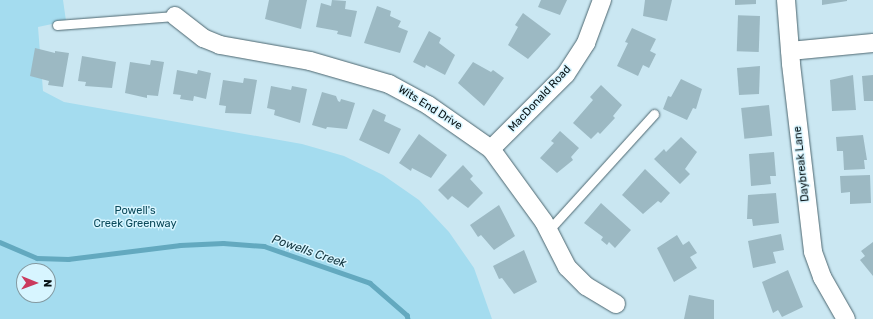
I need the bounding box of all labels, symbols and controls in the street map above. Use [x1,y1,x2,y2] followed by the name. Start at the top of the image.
[506,63,574,135] street label: MacDonald Road
[395,83,465,133] street label: Wits End Drive
[791,126,813,202] street label: Daybreak Lane
[93,205,177,231] park label: Powell's Creek Greenway
[270,233,348,271] water label: Powells Creek
[16,263,56,303] north arrow
[41,279,54,287] text: N

